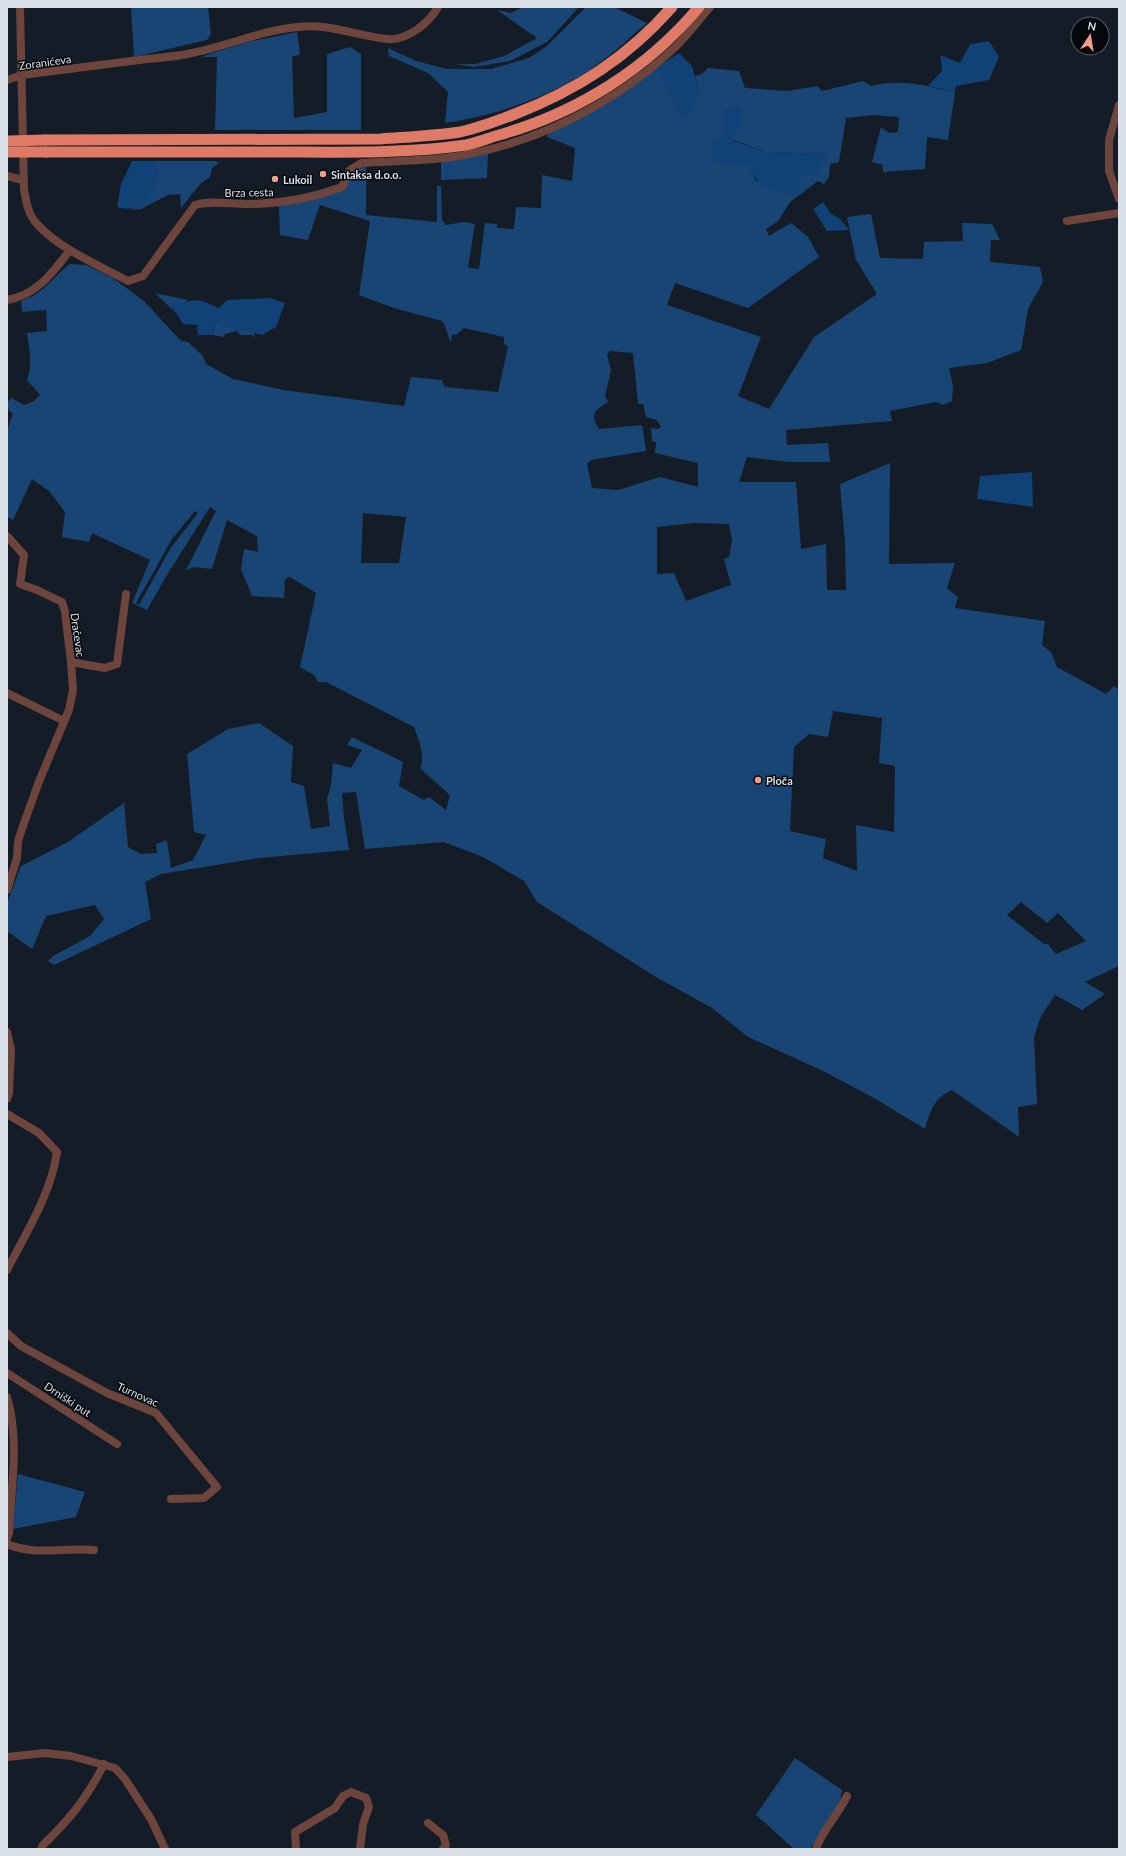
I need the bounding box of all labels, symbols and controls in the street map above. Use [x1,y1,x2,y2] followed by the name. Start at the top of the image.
[1070,16,1110,56] north arrow
[1087,18,1098,33] text: N
[18,52,72,72] street label: Zoranićeva
[331,168,402,181] place label: Sintaksa d.o.o.
[318,169,328,179] marker: Sintaksa d.o.o.
[283,173,312,186] place label: Lukoil
[270,174,280,184] marker: Lukoil
[224,185,274,199] street label: Brza cesta
[68,612,88,658] street label: Dračevac
[766,774,793,787] place label: Ploča
[753,775,763,785] marker: Ploča
[42,1379,94,1419] street label: Drniški put
[115,1379,161,1409] street label: Turnovac

